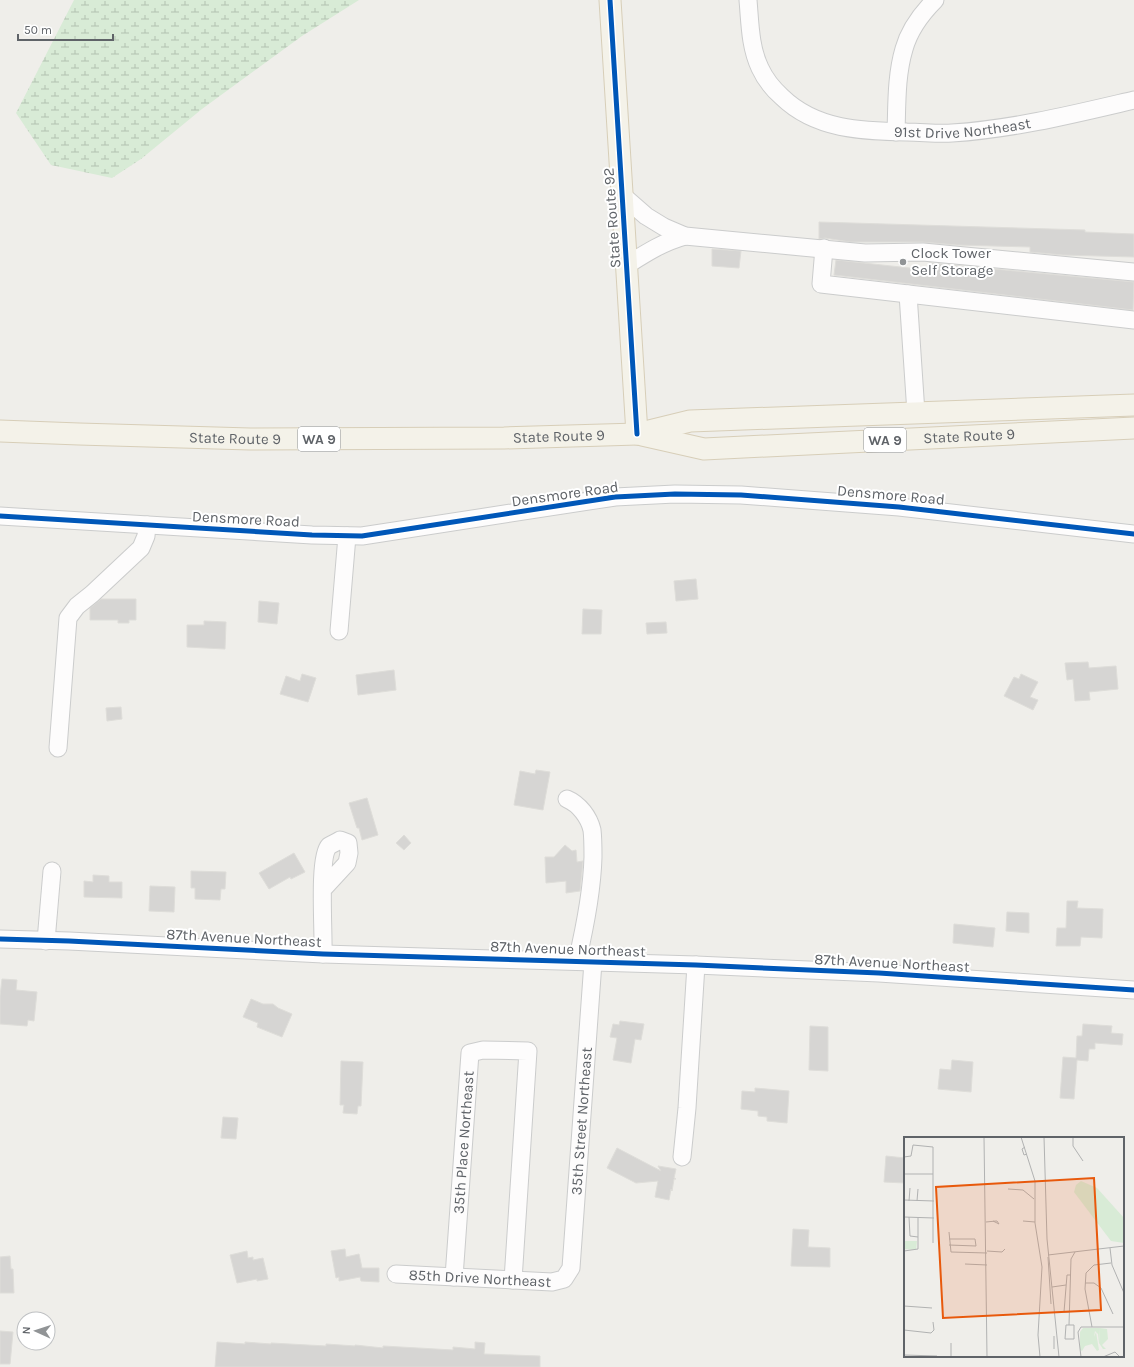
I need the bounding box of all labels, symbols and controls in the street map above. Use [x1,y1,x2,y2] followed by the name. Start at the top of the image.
[18,16,113,42] scale bar
[24,23,52,37] text: 50 m
[894,114,1033,142] street label: 91st Drive Northeast
[600,167,624,269] street label: State Route 92
[911,244,993,279] place label: Clock Tower Self Storage
[898,257,908,267] marker: Clock Tower Self Storage
[923,425,1015,447] street label: State Route 9
[513,426,605,447] street label: State Route 9
[298,427,340,451] road number: WA 9
[189,428,281,448] street label: State Route 9
[864,428,906,452] road number: WA 9
[510,478,620,510] street label: Densmore Road
[836,481,946,509] street label: Densmore Road
[192,507,300,531] street label: Densmore Road
[166,925,322,951] street label: 87th Avenue Northeast
[490,937,646,961] street label: 87th Avenue Northeast
[814,950,970,976] street label: 87th Avenue Northeast
[567,1046,596,1196] street label: 35th Street Northeast
[450,1070,478,1215] street label: 35th Place Northeast
[904,1137,1124,1357] inset map
[408,1266,552,1291] street label: 85th Drive Northeast
[16,1311,56,1351] north arrow
[20,1326,33,1335] text: N

